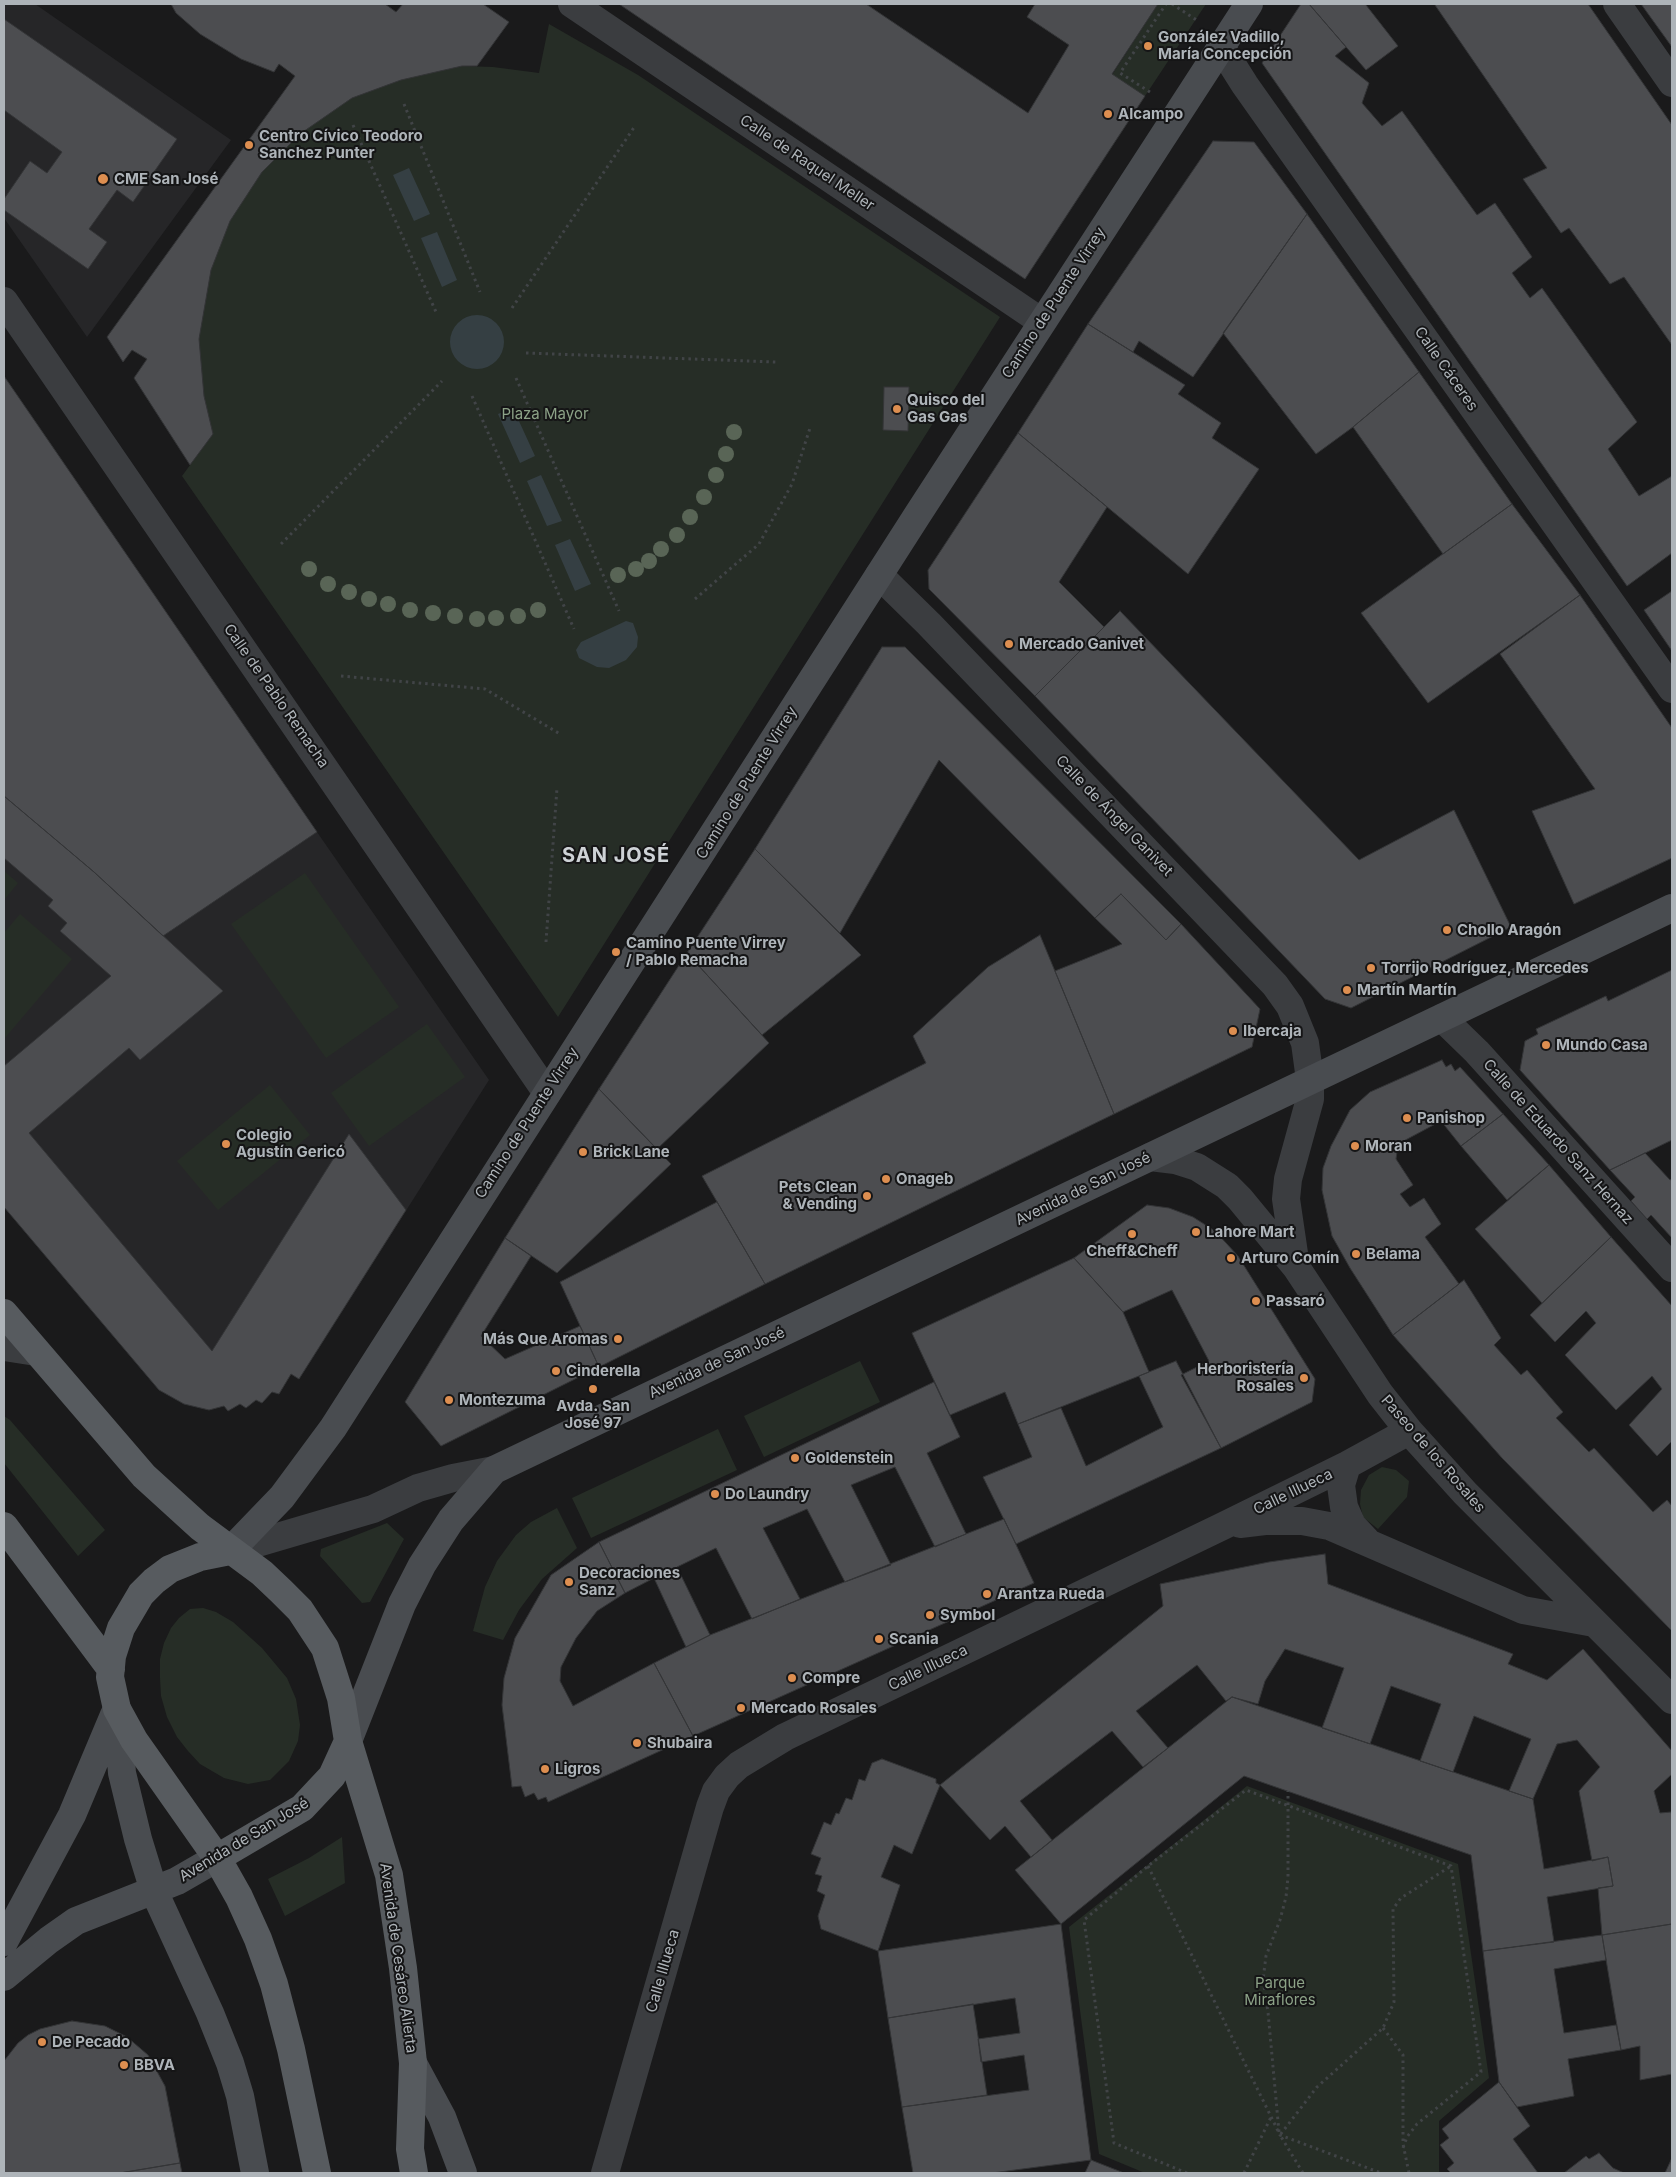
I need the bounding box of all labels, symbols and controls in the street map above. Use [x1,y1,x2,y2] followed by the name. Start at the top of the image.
[1158,28,1292,63] place label: González Vadillo, María Concepción
[1142,40,1154,52] marker: González Vadillo, María Concepción
[1118,105,1183,123] place label: Alcampo
[1102,108,1114,120] marker: Alcampo
[736,111,878,215] street label: Calle de Raquel Meller
[259,127,423,162] place label: Centro Cívico Teodoro Sanchez Punter
[243,139,255,151] marker: Centro Cívico Teodoro Sanchez Punter
[114,170,218,188] place label: CME San José
[96,172,110,186] marker: CME San José
[998,224,1110,382] street label: Camino de Puente Virrey
[1410,324,1482,414] street label: Calle Cáceres
[907,391,984,426] place label: Quisco del Gas Gas
[891,403,903,415] marker: Quisco del Gas Gas
[501,405,589,423] park label: Plaza Mayor
[219,621,333,771] street label: Calle de Pablo Remacha
[1019,635,1144,653] place label: Mercado Ganivet
[1003,638,1015,650] marker: Mercado Ganivet
[693,703,801,863] street label: Camino de Puente Virrey
[1052,752,1176,880] street label: Calle de Ángel Ganivet
[561,844,671,868] district label: SAN JOSÉ
[1457,921,1561,939] place label: Chollo Aragón
[1441,924,1453,936] marker: Chollo Aragón
[626,934,786,969] place label: Camino Puente Virrey / Pablo Remacha
[610,946,622,958] marker: Camino Puente Virrey / Pablo Remacha
[1381,959,1589,977] place label: Torrijo Rodríguez, Mercedes
[1365,962,1377,974] marker: Torrijo Rodríguez, Mercedes
[1357,981,1457,999] place label: Martín Martín
[1341,984,1353,996] marker: Martín Martín
[1243,1022,1302,1040] place label: Ibercaja
[1227,1025,1239,1037] marker: Ibercaja
[1556,1036,1648,1054] place label: Mundo Casa
[1540,1039,1552,1051] marker: Mundo Casa
[471,1044,583,1202] street label: Camino de Puente Virrey
[1479,1056,1637,1228] street label: Calle de Eduardo Sanz Hernaz
[1417,1109,1485,1127] place label: Panishop
[1401,1112,1413,1124] marker: Panishop
[236,1126,345,1161] place label: Colegio Agustín Gericó
[1365,1137,1412,1155] place label: Moran
[220,1138,232,1150] marker: Colegio Agustín Gericó
[1349,1140,1361,1152] marker: Moran
[593,1143,670,1161] place label: Brick Lane
[577,1146,589,1158] marker: Brick Lane
[1013,1148,1153,1230] street label: Avenida de San José
[896,1170,953,1188] place label: Onageb
[880,1173,892,1185] marker: Onageb
[779,1178,857,1213] place label: Pets Clean & Vending
[861,1190,873,1202] marker: Pets Clean & Vending
[1206,1223,1295,1241] place label: Lahore Mart
[1190,1226,1202,1238] marker: Lahore Mart
[1126,1228,1138,1240] marker: Cheff&Cheff
[1086,1242,1178,1260] place label: Cheff&Cheff
[1366,1245,1420,1263] place label: Belama
[1350,1248,1362,1260] marker: Belama
[1241,1249,1339,1267] place label: Arturo Comín
[1225,1252,1237,1264] marker: Arturo Comín
[1266,1292,1325,1310] place label: Passaró
[1250,1295,1262,1307] marker: Passaró
[646,1324,788,1402] street label: Avenida de San José
[483,1330,608,1348] place label: Más Que Aromas
[612,1333,624,1345] marker: Más Que Aromas
[1197,1360,1294,1395] place label: Herboristería Rosales
[566,1362,640,1380] place label: Cinderella
[550,1365,562,1377] marker: Cinderella
[1298,1372,1310,1384] marker: Herboristería Rosales
[587,1383,599,1395] marker: Avda. San José 97
[459,1391,546,1409] place label: Montezuma
[1377,1392,1489,1516] street label: Paseo de los Rosales
[443,1394,455,1406] marker: Montezuma
[556,1397,630,1432] place label: Avda. San José 97
[805,1449,893,1467] place label: Goldenstein
[789,1452,801,1464] marker: Goldenstein
[1251,1465,1335,1519] street label: Calle Illueca
[725,1485,809,1503] place label: Do Laundry
[709,1488,721,1500] marker: Do Laundry
[579,1564,680,1599] place label: Decoraciones Sanz
[563,1576,575,1588] marker: Decoraciones Sanz
[997,1585,1105,1603] place label: Arantza Rueda
[981,1588,993,1600] marker: Arantza Rueda
[940,1606,995,1624] place label: Symbol
[924,1609,936,1621] marker: Symbol
[889,1630,939,1648] place label: Scania
[873,1633,885,1645] marker: Scania
[886,1641,970,1695] street label: Calle Illueca
[802,1669,860,1687] place label: Compre
[786,1672,798,1684] marker: Compre
[751,1699,877,1717] place label: Mercado Rosales
[735,1702,747,1714] marker: Mercado Rosales
[647,1734,712,1752] place label: Shubaira
[631,1737,643,1749] marker: Shubaira
[555,1760,600,1778] place label: Ligros
[539,1763,551,1775] marker: Ligros
[176,1794,312,1886] street label: Avenida de San José
[376,1862,420,2054] street label: Avenida de Cesáreo Alierta
[643,1927,683,2015] street label: Calle Illueca
[1244,1974,1316,2009] park label: Parque Miraflores
[52,2033,130,2051] place label: De Pecado
[36,2036,48,2048] marker: De Pecado
[134,2056,175,2074] place label: BBVA
[118,2059,130,2071] marker: BBVA

